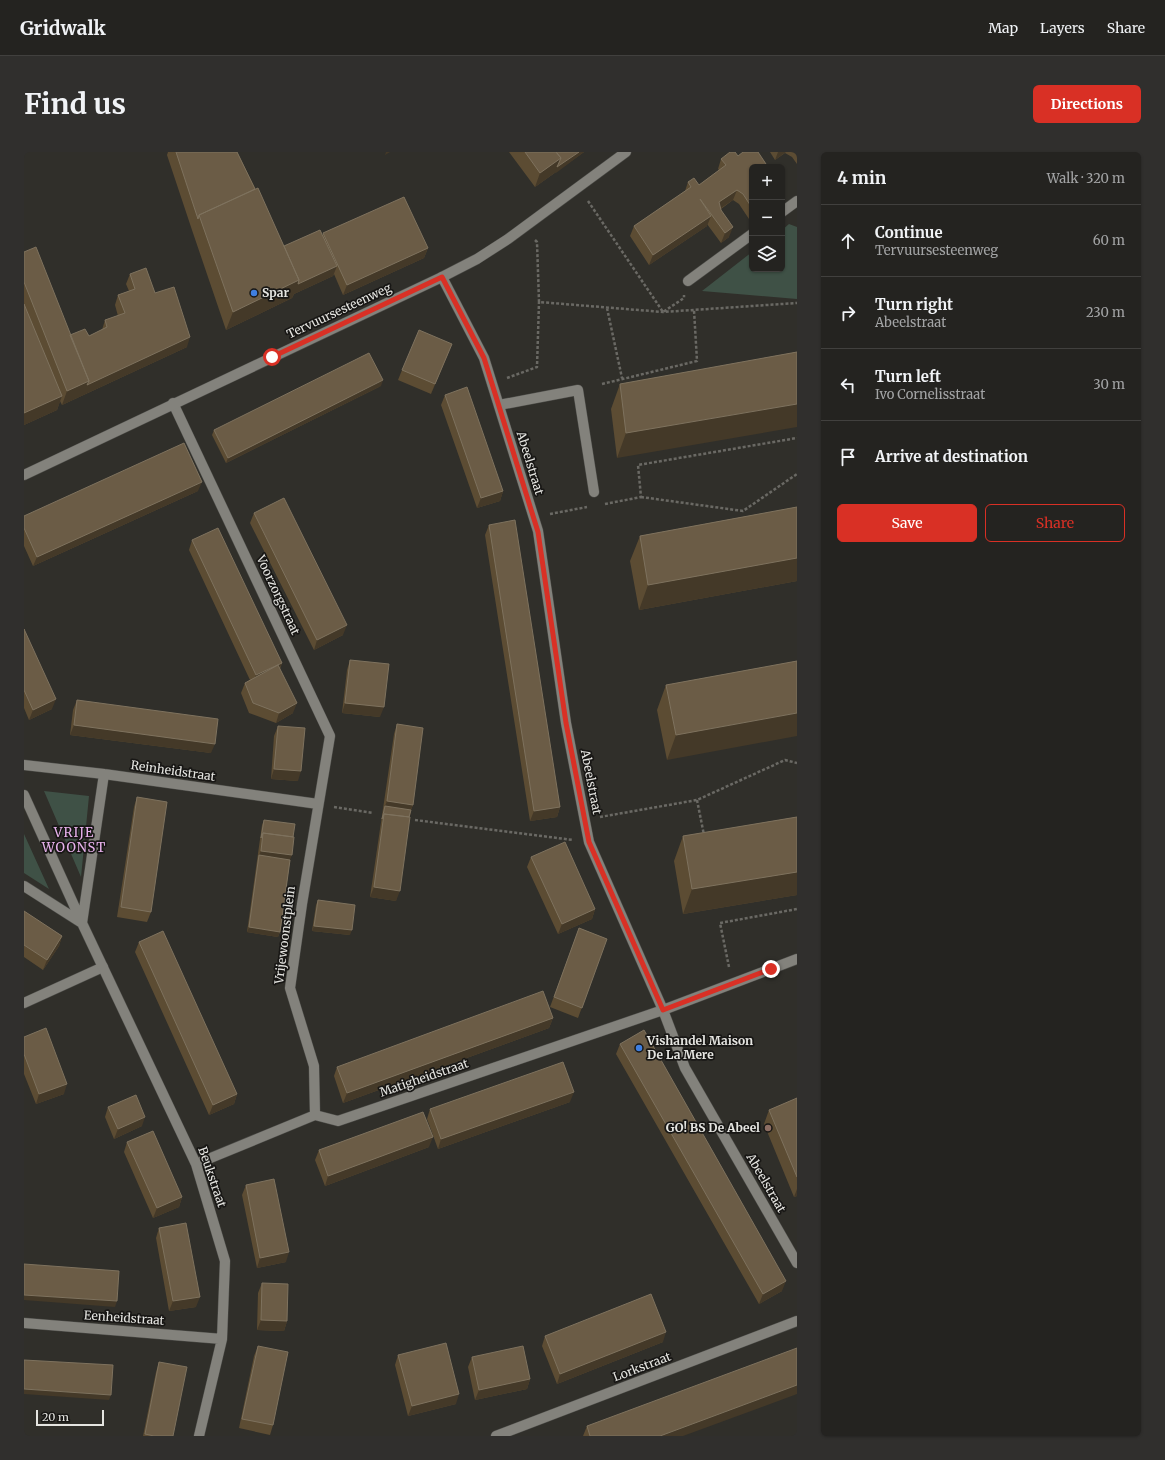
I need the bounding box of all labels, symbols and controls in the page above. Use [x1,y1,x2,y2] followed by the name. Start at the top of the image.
[20,16,106,40] text: Gridwalk
[988,19,1018,37] text: Map
[1040,19,1085,37] text: Layers
[1107,19,1145,37] text: Share
[1033,85,1141,123] button: Directions
[24,86,126,122] text: Find us
[749,164,785,272] map controls
[749,164,785,200] button: +
[837,167,886,189] text: 4 min
[1047,170,1125,187] text: Walk · 320 m
[749,200,785,236] button: −
[875,223,943,242] text: Continue
[837,230,859,252] icon: ahead
[1093,232,1125,249] text: 60 m
[749,236,785,272] button: layers
[875,242,998,259] text: Tervuursesteenweg
[284,279,394,341] street label: Tervuursesteenweg
[262,285,289,300] place label: Spar
[249,288,259,298] marker: Spar
[875,295,953,314] text: Turn right
[837,302,859,324] icon: right
[1086,304,1125,321] text: 230 m
[875,314,946,331] text: Abeelstraat
[263,348,281,366] route start
[875,367,941,386] text: Turn left
[837,374,859,396] icon: left
[1093,376,1125,393] text: 30 m
[875,386,985,403] text: Ivo Cornelisstraat
[513,428,547,497] street label: Abeelstraat
[837,446,859,468] icon: arrive
[875,447,1028,466] text: Arrive at destination
[837,504,977,542] button: Save
[985,504,1125,542] button: Share
[253,552,304,637] street label: Voorzorgstraat
[578,747,605,816] street label: Abeelstraat
[130,757,217,784] street label: Reinheidstraat
[41,824,106,856] district label: VRIJE WOONST
[271,885,298,986] street label: Vrijewoonstplein
[762,960,780,978] route end
[646,1033,753,1062] place label: Vishandel Maison De La Mere
[634,1043,644,1053] marker: Vishandel Maison De La Mere
[378,1055,470,1100] street label: Matigheidstraat
[666,1120,760,1135] place label: GO! BS De Abeel
[763,1123,773,1133] marker: GO! BS De Abeel
[195,1145,230,1209] street label: Beukstraat
[743,1150,790,1215] street label: Abeelstraat
[83,1307,165,1328] street label: Eenheidstraat
[611,1349,673,1384] street label: Lorkstraat
[36,1408,104,1427] scale bar
[42,1410,69,1424] text: 20 m

